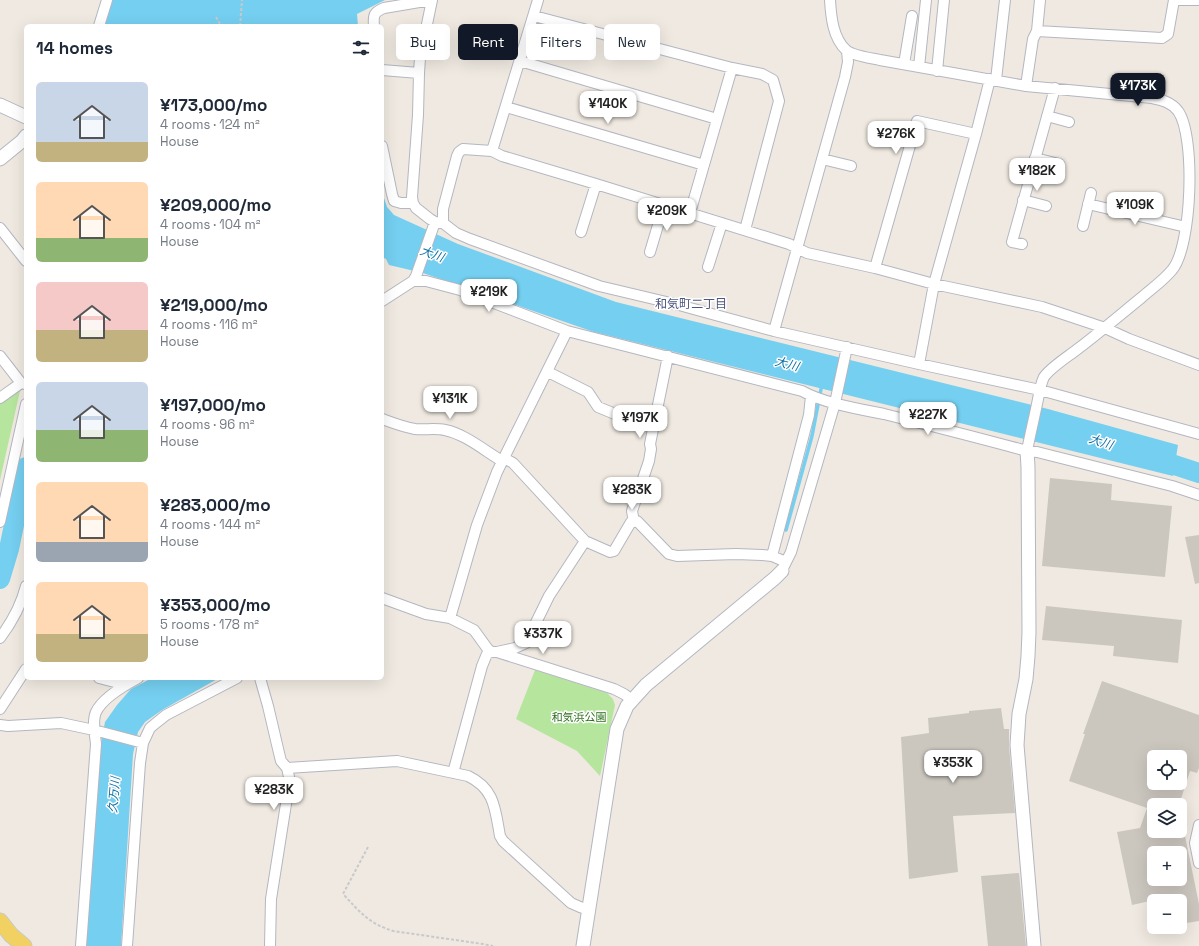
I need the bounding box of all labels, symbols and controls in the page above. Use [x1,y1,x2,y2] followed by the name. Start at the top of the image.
[396,24,450,60] chip: Buy
[458,24,518,60] chip: Rent
[526,24,596,60] chip: Filters
[604,24,660,60] chip: New
[36,37,113,59] text: 14 homes
[350,37,372,59] icon: filters
[1110,73,1166,107] pin: ¥173K
[1119,77,1157,94] text: ¥173K
[580,91,636,125] pin: ¥140K
[160,94,267,116] text: ¥173,000/mo
[589,95,627,112] text: ¥140K
[68,98,116,146] icon: home
[160,116,260,133] text: 4 rooms · 124 m²
[868,121,924,155] pin: ¥276K
[877,125,915,142] text: ¥276K
[160,133,199,150] text: House
[1009,158,1065,192] pin: ¥182K
[1018,162,1056,179] text: ¥182K
[1107,192,1163,226] pin: ¥109K
[160,194,271,216] text: ¥209,000/mo
[1116,196,1154,213] text: ¥109K
[68,198,116,246] icon: home
[639,198,695,232] pin: ¥209K
[647,202,687,219] text: ¥209K
[160,216,261,233] text: 4 rooms · 104 m²
[160,233,199,250] text: House
[418,242,448,266] water label: 大川
[461,279,517,313] pin: ¥219K
[470,283,508,300] text: ¥219K
[160,294,268,316] text: ¥219,000/mo
[655,296,727,312] district label: 和気町二丁目
[68,298,116,346] icon: home
[160,316,257,333] text: 4 rooms · 116 m²
[160,333,199,350] text: House
[773,353,803,375] water label: 大川
[422,386,478,420] pin: ¥131K
[432,390,468,407] text: ¥131K
[160,394,266,416] text: ¥197,000/mo
[68,398,116,446] icon: home
[900,402,956,436] pin: ¥227K
[612,405,668,439] pin: ¥197K
[909,406,947,423] text: ¥227K
[621,409,659,426] text: ¥197K
[160,416,255,433] text: 4 rooms · 96 m²
[1087,431,1117,454] water label: 大川
[160,433,199,450] text: House
[604,477,660,511] pin: ¥283K
[612,481,652,498] text: ¥283K
[160,494,271,516] text: ¥283,000/mo
[68,498,116,546] icon: home
[160,516,260,533] text: 4 rooms · 144 m²
[160,533,199,550] text: House
[160,594,271,616] text: ¥353,000/mo
[68,598,116,646] icon: home
[160,616,259,633] text: 5 rooms · 178 m²
[515,621,571,655] pin: ¥337K
[523,625,563,642] text: ¥337K
[160,633,199,650] text: House
[552,710,607,724] park label: 和気浜公園
[925,750,981,784] pin: ¥353K
[1147,750,1187,934] map controls
[1147,750,1187,790] button: locate
[933,754,973,771] text: ¥353K
[104,774,124,814] water label: 久万川
[246,777,302,811] pin: ¥283K
[254,781,294,798] text: ¥283K
[1147,798,1187,838] button: layers
[1147,846,1187,886] button: +
[1147,894,1187,934] button: −

